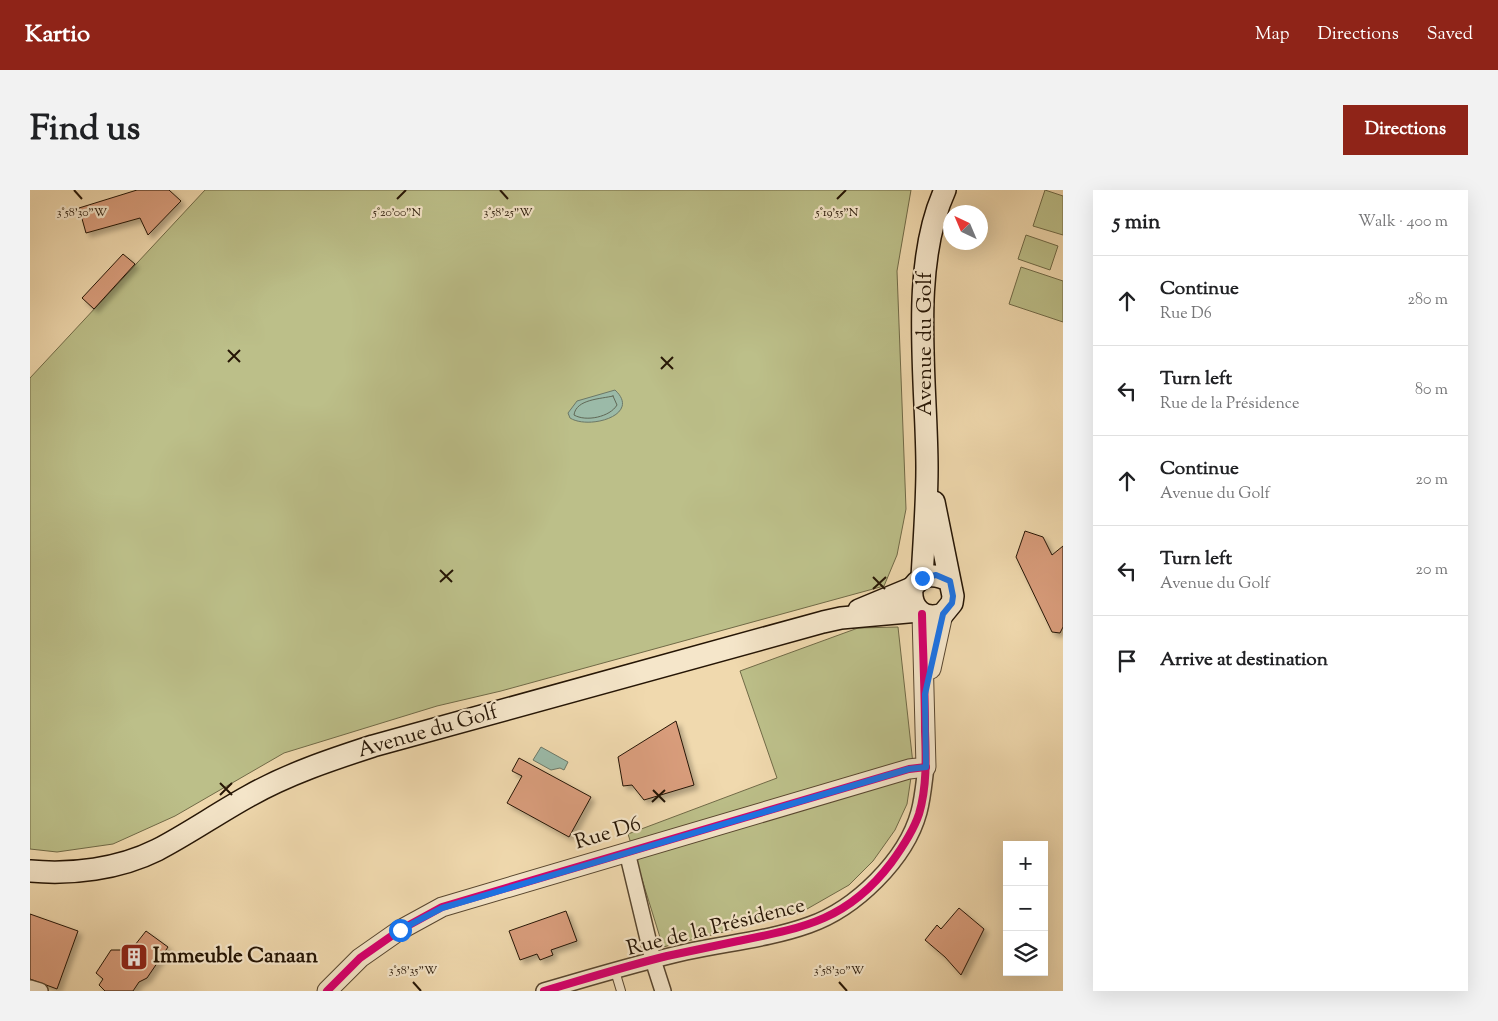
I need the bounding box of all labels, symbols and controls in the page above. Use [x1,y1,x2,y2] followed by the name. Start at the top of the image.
[25,18,90,52] text: Kartio
[1255,22,1290,48] text: Map
[1318,22,1399,48] text: Directions
[1427,22,1473,48] text: Saved
[30,105,140,156] text: Find us
[1343,105,1468,155] button: Directions
[57,204,108,222] text: 3°58'30"W
[372,204,422,222] text: 5°20'00"N
[483,204,533,222] text: 3°58'25"W
[815,204,859,222] text: 5°19'55"N
[943,205,988,250] north arrow
[1113,208,1160,238] text: 5 min
[1358,211,1448,234] text: Walk · 400 m
[911,270,941,416] street label: Avenue du Golf
[1160,276,1239,303] text: Continue
[1113,287,1141,315] icon: ahead
[1407,289,1448,312] text: 280 m
[1160,303,1212,326] text: Rue D6
[1160,366,1232,393] text: Turn left
[1113,377,1141,405] icon: left
[1415,379,1448,402] text: 80 m
[1160,393,1299,416] text: Rue de la Présidence
[1160,456,1239,483] text: Continue
[1113,467,1141,495] icon: ahead
[1415,469,1448,492] text: 20 m
[1160,483,1270,506] text: Avenue du Golf
[1160,546,1232,573] text: Turn left
[1113,557,1141,585] icon: left
[1415,559,1448,582] text: 20 m
[911,567,934,590] route end
[1160,573,1270,596] text: Avenue du Golf
[1113,647,1141,675] icon: arrive
[1160,647,1328,674] text: Arrive at destination
[354,697,503,766] street label: Avenue du Golf
[571,810,645,858] street label: Rue D6
[1003,841,1048,976] map controls
[1003,841,1048,886] button: +
[1003,886,1048,931] button: −
[624,891,808,965] street label: Rue de la Présidence
[389,919,412,942] route start
[1003,931,1048,976] button: layers
[119,942,149,972] building icon: Immeuble Canaan
[153,942,318,972] place label: Immeuble Canaan
[389,962,438,980] text: 3°58'35"W
[814,962,865,980] text: 3°58'30"W

